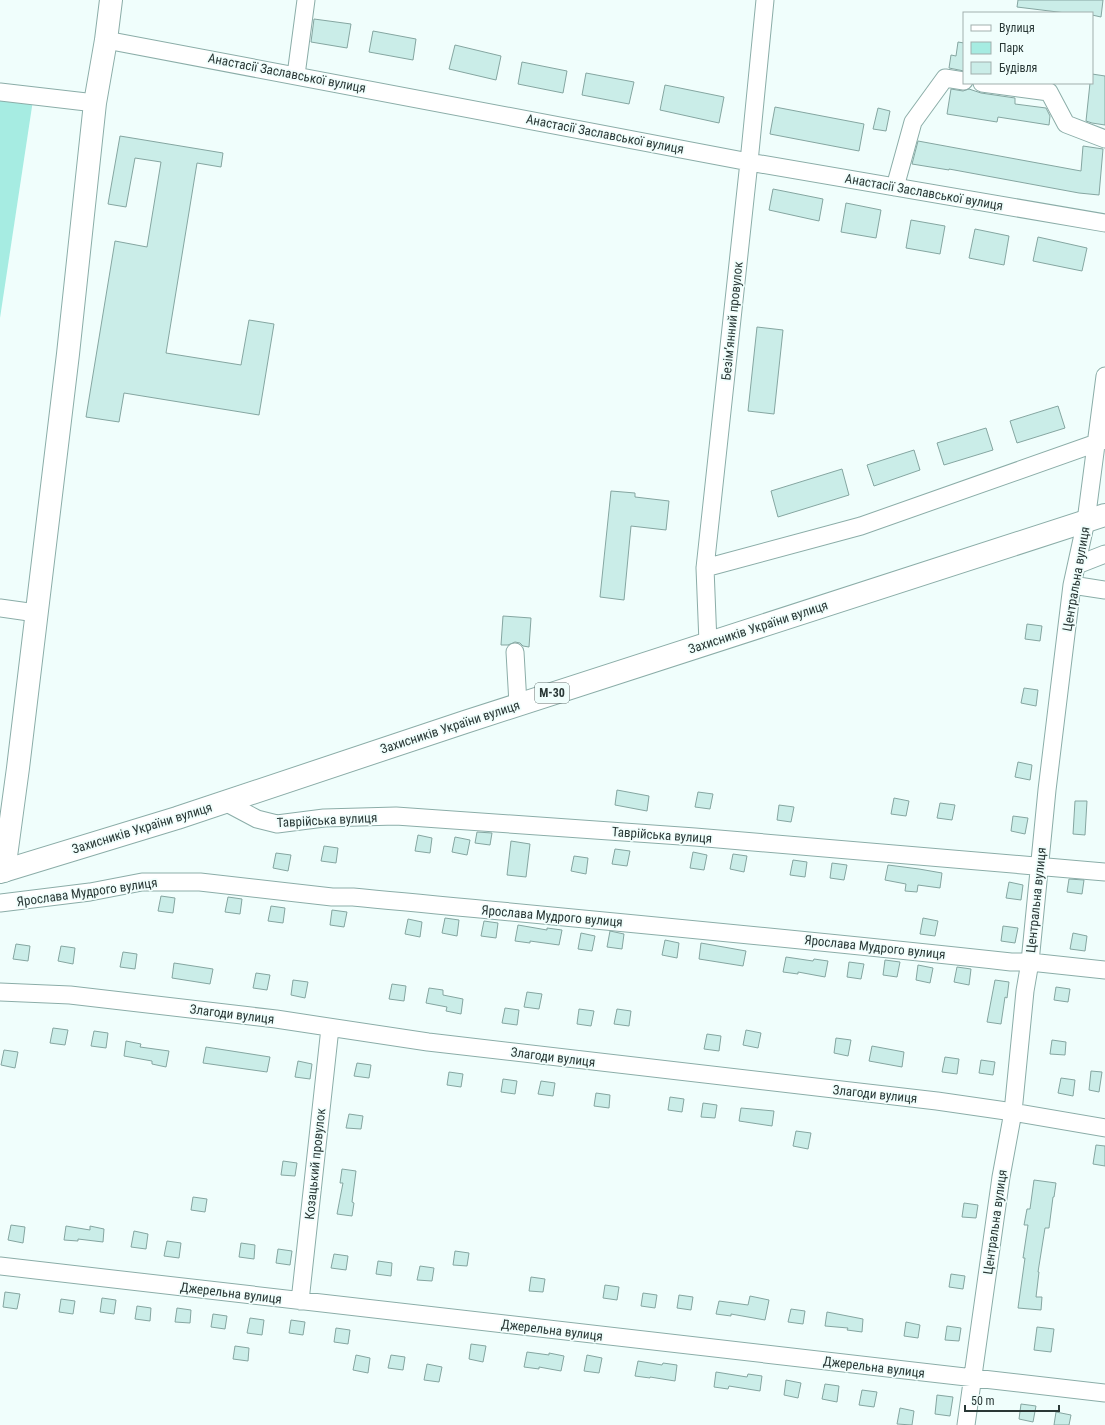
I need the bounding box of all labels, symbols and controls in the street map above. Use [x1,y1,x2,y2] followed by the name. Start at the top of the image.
[963,12,1093,84] legend
[999,21,1035,35] text: Вулиця
[999,41,1024,55] text: Парк
[207,50,367,96] street label: Анастасії Заславської вулиця
[999,61,1037,75] text: Будівля
[525,111,685,157] street label: Анастасії Заславської вулиця
[844,171,1004,213] street label: Анастасії Заславської вулиця
[718,260,746,381] street label: Безімʼянний провулок
[1059,526,1093,632] street label: Центральна вулиця
[686,597,830,657] street label: Захисників України вулиця
[535,683,569,703] road number: М-30
[378,697,522,757] street label: Захисників України вулиця
[70,799,214,857] street label: Захисників України вулиця
[276,810,378,830] street label: Таврійська вулиця
[611,824,713,846] street label: Таврійська вулиця
[1023,847,1049,953] street label: Центральна вулиця
[16,875,158,909] street label: Ярослава Мудрого вулиця
[481,902,623,930] street label: Ярослава Мудрого вулиця
[804,932,946,962] street label: Ярослава Мудрого вулиця
[189,1001,275,1027] street label: Злагоди вулиця
[510,1044,596,1070] street label: Злагоди вулиця
[832,1082,918,1106] street label: Злагоди вулиця
[302,1107,328,1220] street label: Козацький провулок
[980,1169,1010,1275] street label: Центральна вулиця
[179,1279,283,1307] street label: Джерельна вулиця
[500,1316,604,1344] street label: Джерельна вулиця
[822,1353,926,1381] street label: Джерельна вулиця
[965,1387,1059,1413] scale bar
[971,1394,995,1408] text: 50 m

